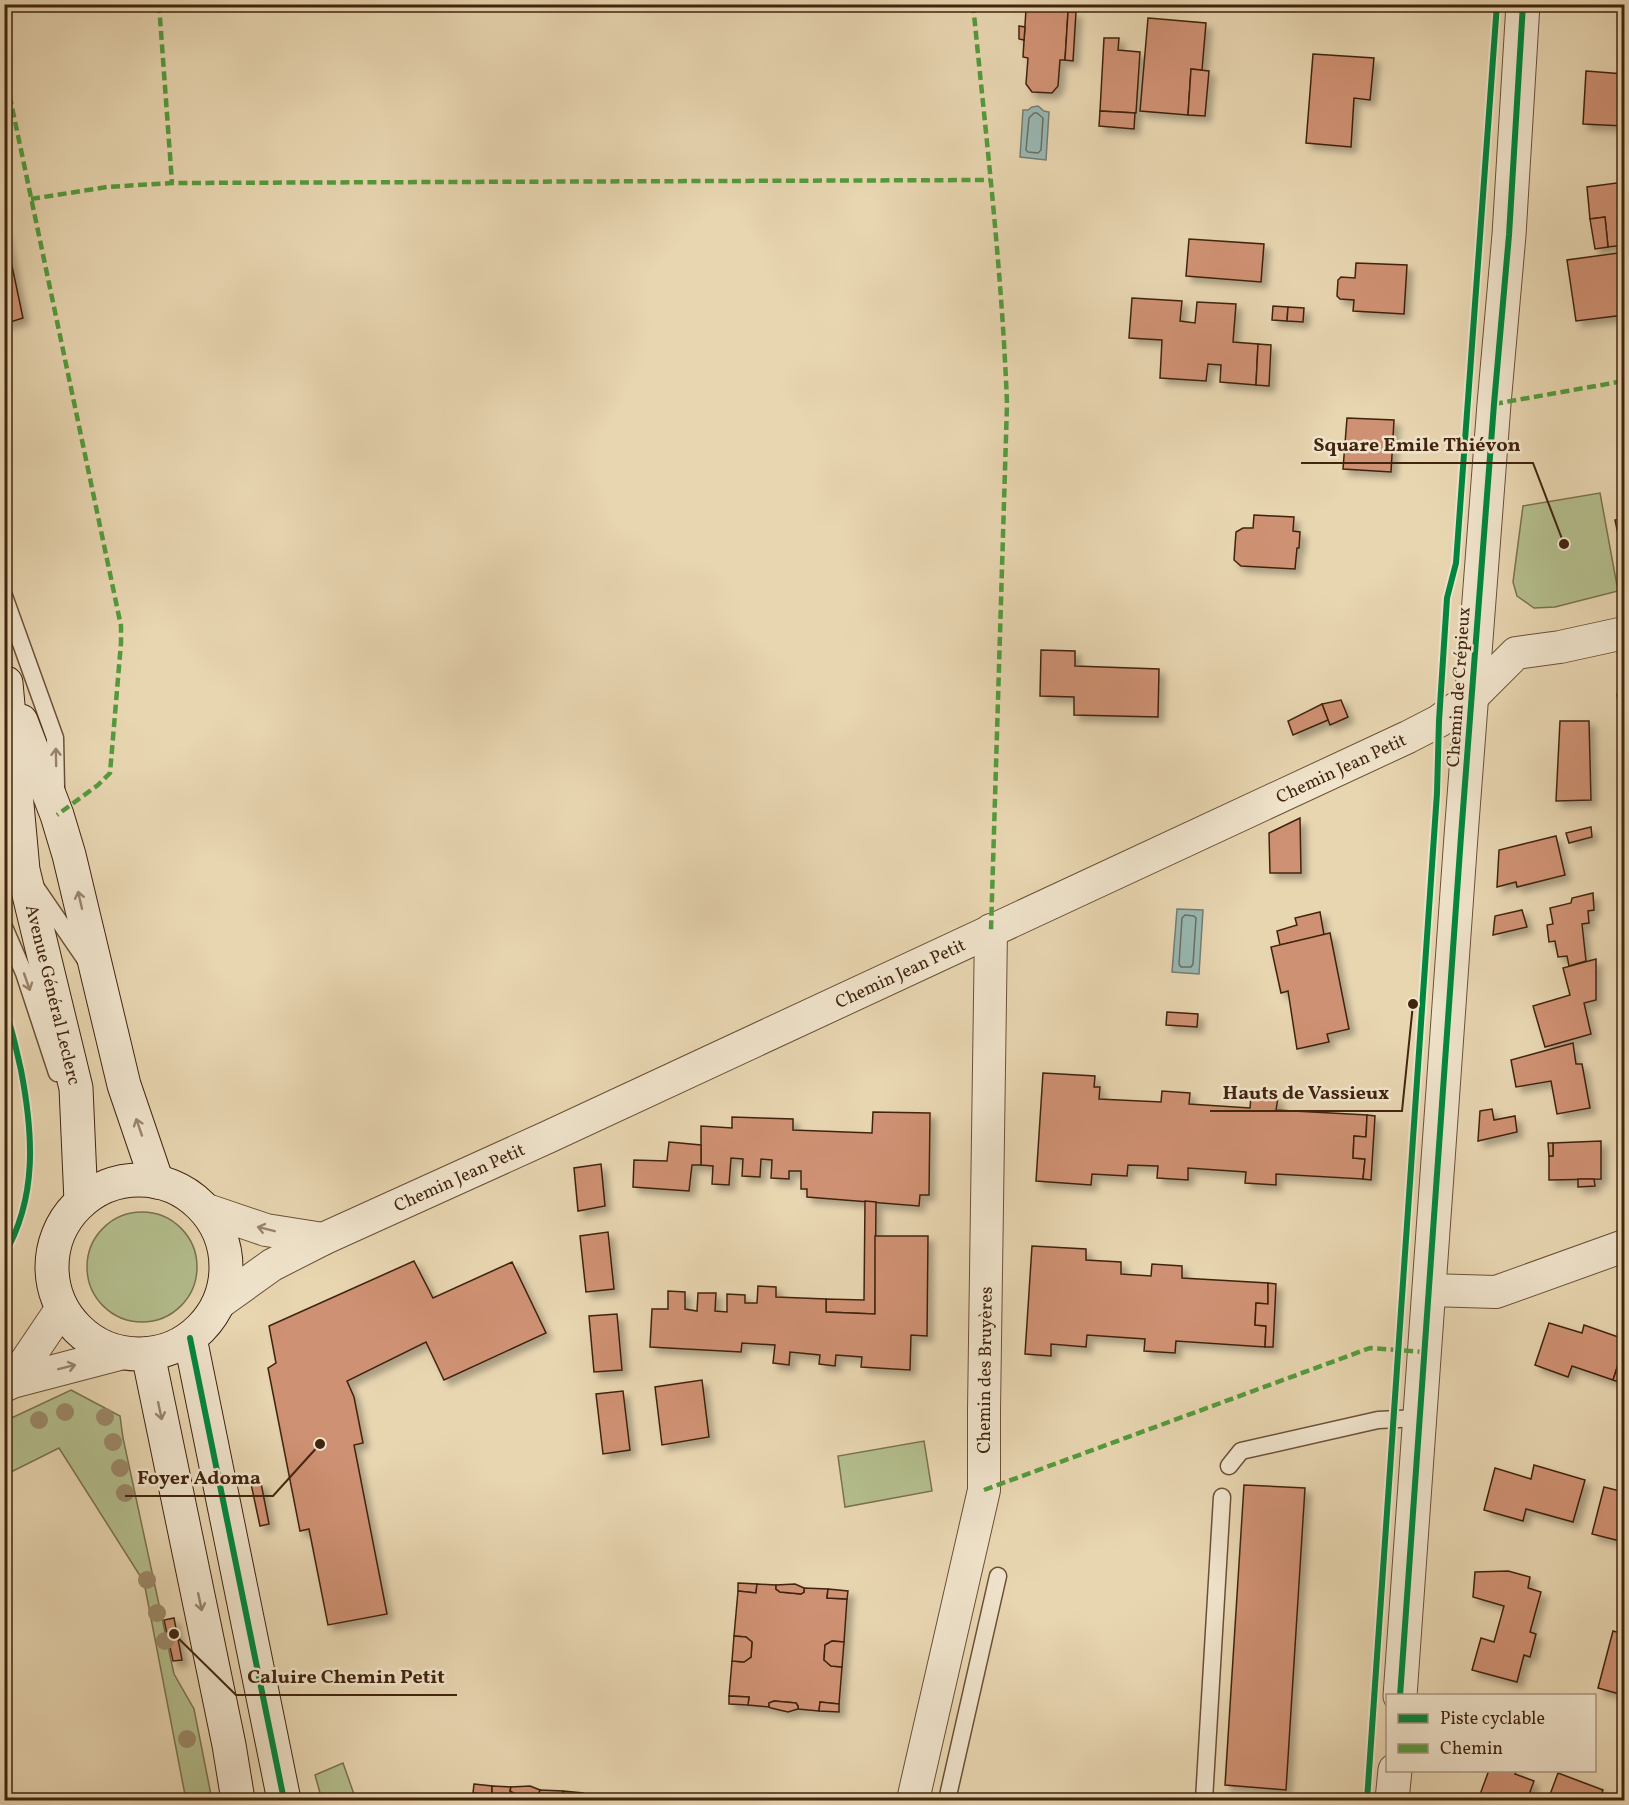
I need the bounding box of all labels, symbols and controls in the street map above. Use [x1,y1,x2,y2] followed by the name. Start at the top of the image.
[1301,425,1533,463] callout: Square Emile Thiévon
[1313,432,1521,460] text: Square Emile Thiévon
[1441,606,1478,768] street label: Chemin de Crépieux
[1272,728,1411,811] street label: Chemin Jean Petit
[50,747,61,767] one-way arrow
[73,891,85,910] one-way arrow
[18,902,86,1088] street label: Avenue Général Leclerc
[832,933,970,1016] street label: Chemin Jean Petit
[22,972,33,990] one-way arrow
[1210,1073,1402,1111] callout: Hauts de Vassieux
[1223,1080,1389,1108] text: Hauts de Vassieux
[132,1118,143,1136] one-way arrow
[390,1138,529,1219] street label: Chemin Jean Petit
[256,1223,275,1234] one-way arrow
[973,1286,1000,1454] street label: Chemin des Bruyères
[58,1361,77,1373] one-way arrow
[154,1402,166,1421] one-way arrow
[125,1458,273,1496] callout: Foyer Adoma
[137,1465,261,1493] text: Foyer Adoma
[194,1593,206,1612] one-way arrow
[236,1657,457,1695] callout: Caluire Chemin Petit
[247,1664,445,1692] text: Caluire Chemin Petit
[1386,1694,1596,1772] legend
[1440,1707,1545,1732] text: Piste cyclable
[1440,1737,1503,1762] text: Chemin

